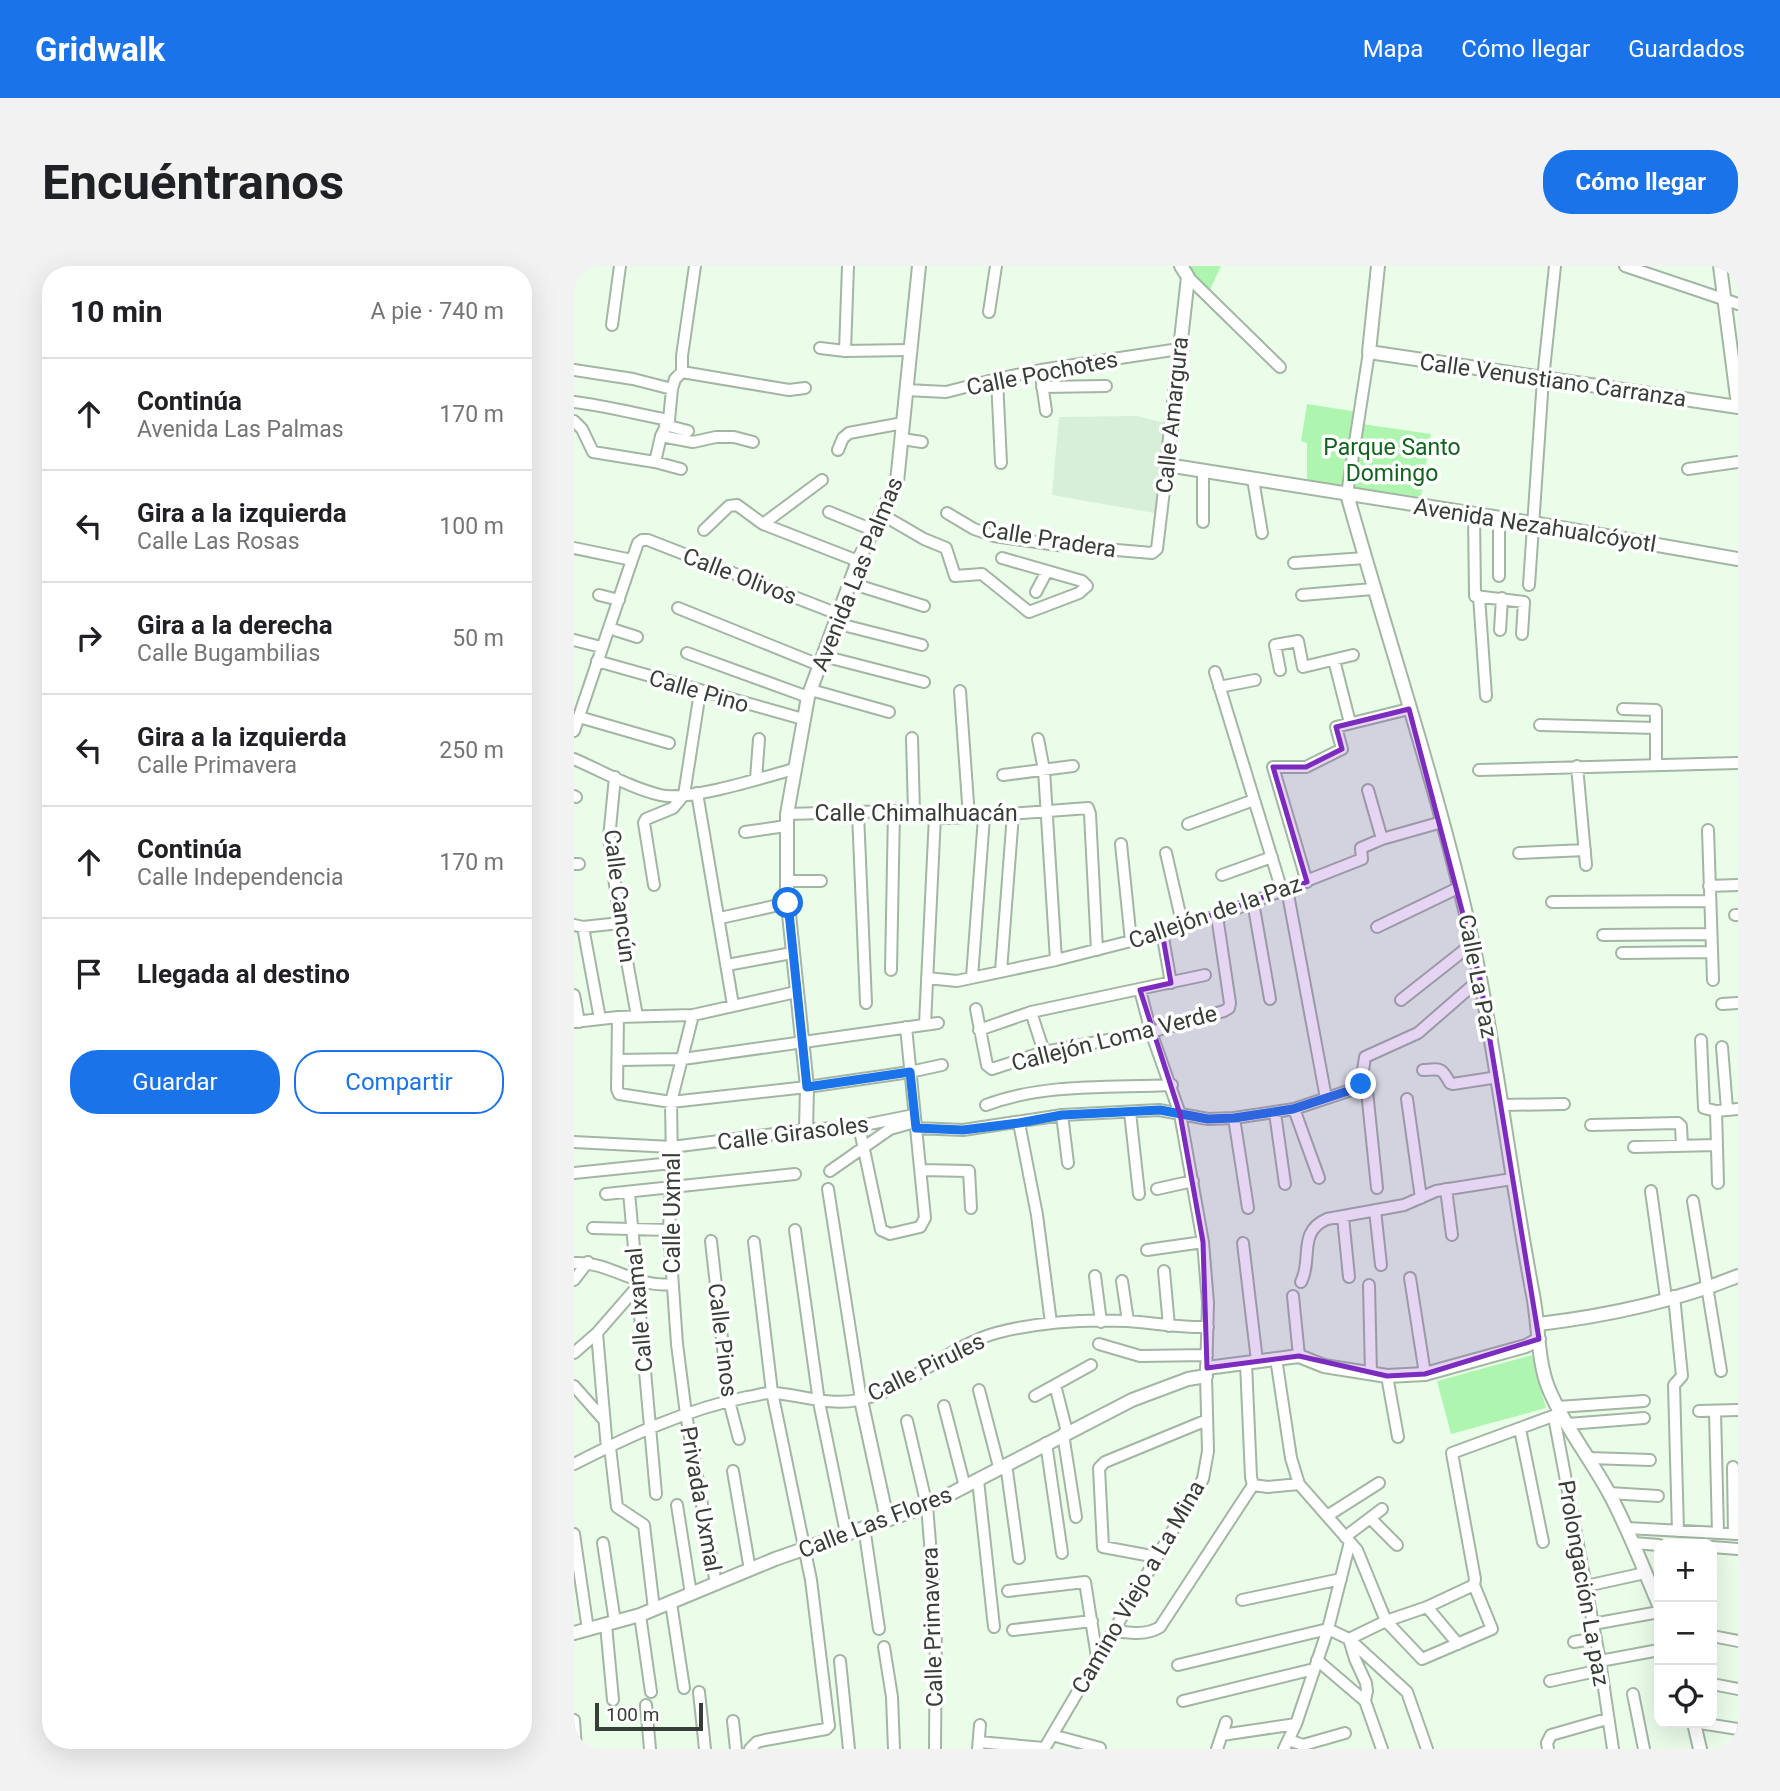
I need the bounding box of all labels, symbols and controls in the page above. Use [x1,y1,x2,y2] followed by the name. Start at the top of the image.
[35,30,165,69] text: Gridwalk
[1363,35,1423,63] text: Mapa
[1461,35,1590,63] text: Cómo llegar
[1628,35,1745,63] text: Guardados
[1543,150,1738,214] button: Cómo llegar
[42,154,344,211] text: Encuéntranos
[70,294,163,329] text: 10 min
[371,298,504,325] text: A pie · 740 m
[1151,335,1194,495] street label: Calle Amargura
[964,346,1120,401] street label: Calle Pochotes
[1418,348,1688,413] street label: Calle Venustiano Carranza
[137,386,242,416] text: Continúa
[70,395,108,433] icon: ahead
[439,401,504,428] text: 170 m
[137,416,344,443] text: Avenida Las Palmas
[1323,434,1461,487] park label: Parque Santo Domingo
[806,473,909,675] street label: Avenida Las Palmas
[1412,493,1658,558] street label: Avenida Nezahualcóyotl
[137,498,347,528] text: Gira a la izquierda
[70,507,108,545] icon: left
[439,513,504,540] text: 100 m
[980,516,1118,563] street label: Calle Pradera
[137,528,300,555] text: Calle Las Rosas
[679,542,800,610] street label: Calle Olivos
[137,610,333,640] text: Gira a la derecha
[70,619,108,657] icon: right
[452,625,504,652] text: 50 m
[137,640,320,667] text: Calle Bugambilias
[646,664,752,719] street label: Calle Pino
[137,722,347,752] text: Gira a la izquierda
[70,731,108,769] icon: left
[439,737,504,764] text: 250 m
[137,752,297,779] text: Calle Primavera
[814,800,1018,827] street label: Calle Chimalhuacán
[598,828,641,964] street label: Calle Cancún
[137,834,242,864] text: Continúa
[70,843,108,881] icon: ahead
[439,849,504,876] text: 170 m
[137,864,344,891] text: Calle Independencia
[1125,870,1305,955] street label: Callejón de la Paz
[772,887,803,918] route start
[1452,912,1503,1040] street label: Calle La Paz
[70,955,108,993] icon: arrive
[137,959,350,989] text: Llegada al destino
[1009,1000,1220,1077] street label: Callejón Loma Verde
[70,1050,280,1114] button: Guardar
[294,1050,504,1114] button: Compartir
[1345,1068,1376,1099] route end
[716,1111,870,1156] street label: Calle Girasoles
[659,1152,686,1274] street label: Calle Uxmal
[621,1247,658,1373] street label: Calle Ixamal
[702,1282,743,1398] street label: Calle Pinos
[863,1328,989,1407] street label: Calle Pirules
[674,1424,727,1574] street label: Privada Uxmal
[1066,1476,1210,1698] street label: Camino Viejo a La Mina
[1552,1478,1615,1688] street label: Prolongación La paz
[795,1481,956,1564] street label: Calle Las Flores
[1654,1539,1717,1728] map controls
[1654,1539,1717,1602] button: +
[916,1547,949,1707] street label: Calle Primavera
[1654,1602,1717,1665] button: −
[1654,1665,1717,1728] button: locate
[595,1700,704,1732] scale bar
[606,1703,659,1726] text: 100 m

